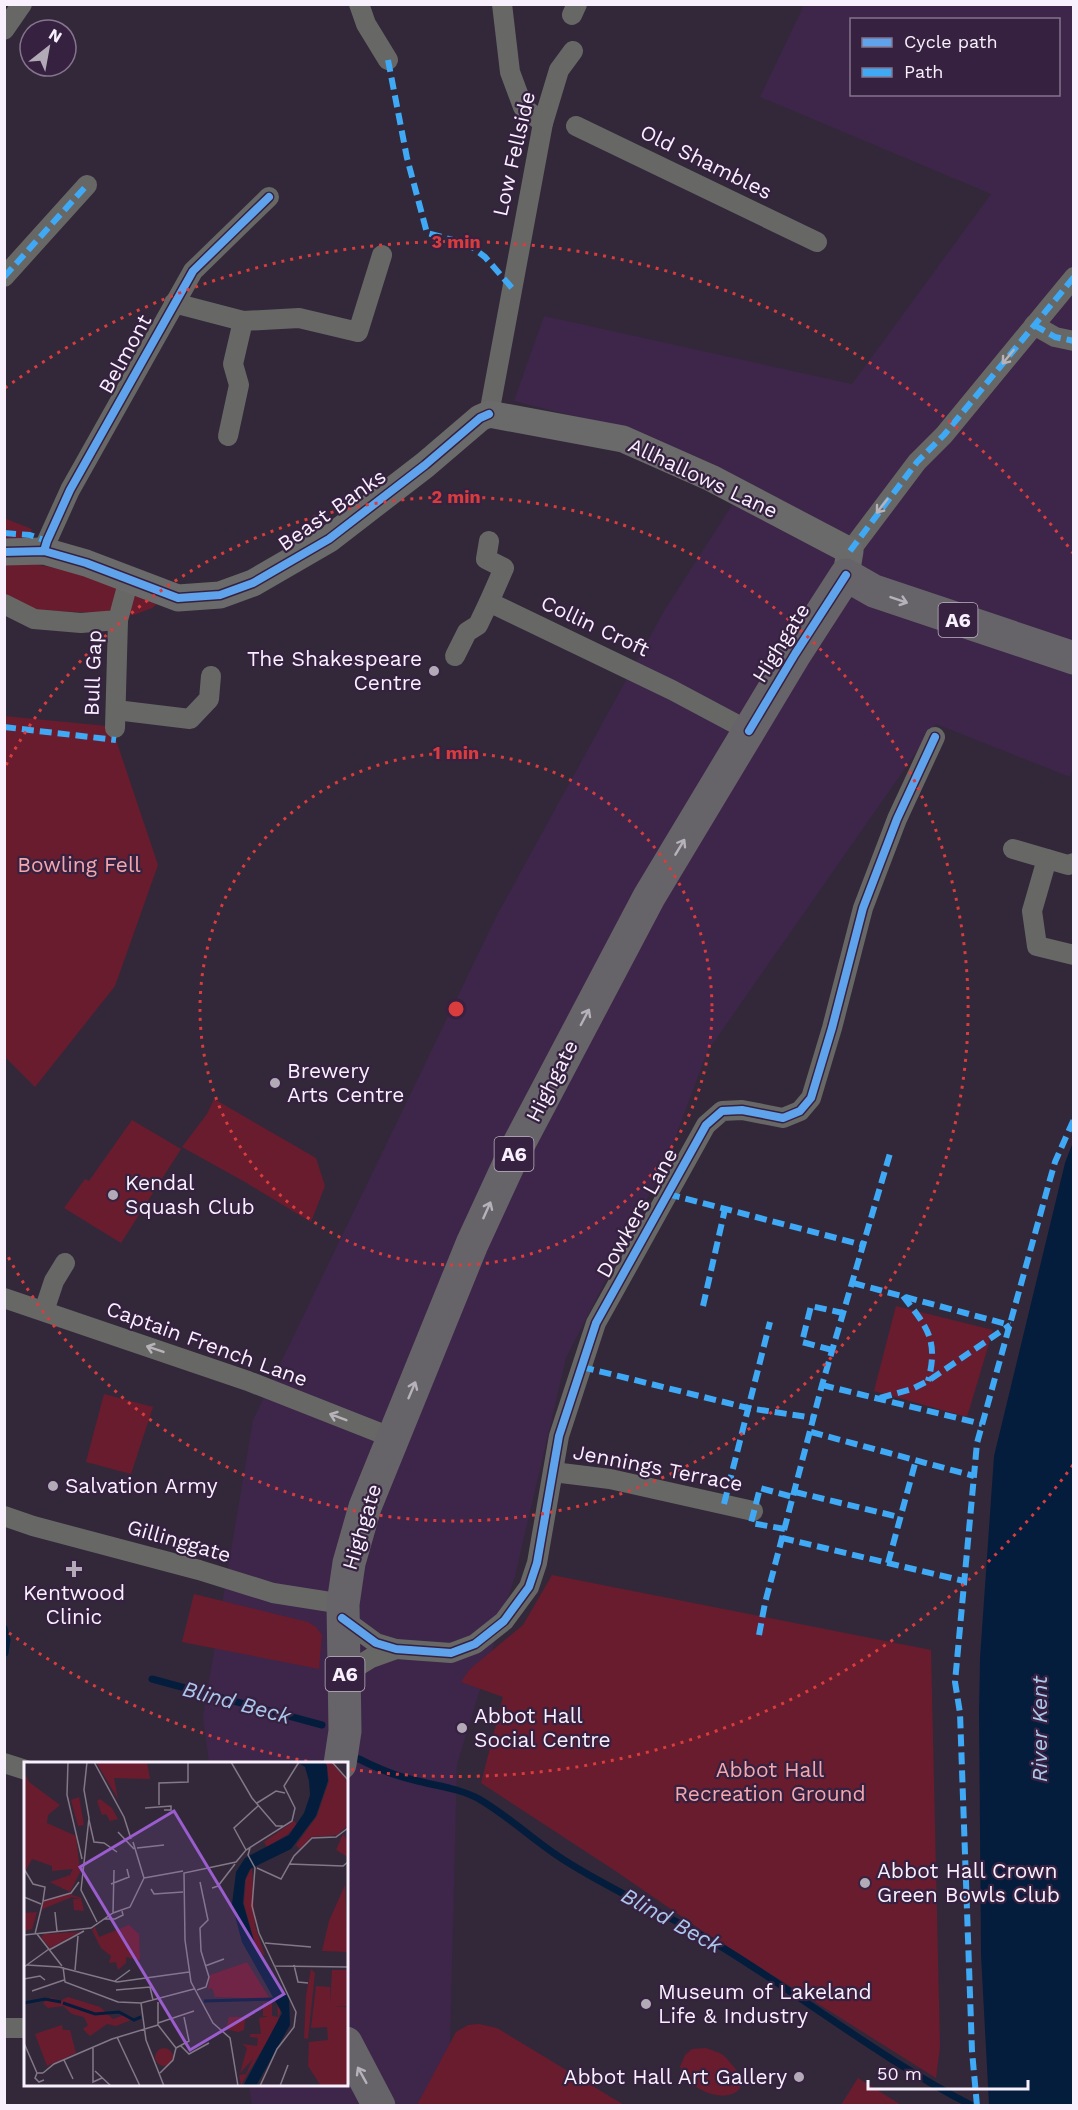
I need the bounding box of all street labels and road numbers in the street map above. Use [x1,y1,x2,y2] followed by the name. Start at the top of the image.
[487,89,540,219] street label: Low Fellside
[636,119,776,204] street label: Old Shambles
[93,310,157,398] street label: Belmont
[625,432,782,523] street label: Allhallows Lane
[273,463,391,556] street label: Beast Banks
[537,590,654,662] street label: Collin Croft
[746,598,815,687] street label: Highgate
[938,603,978,637] road number: A6
[79,629,106,717] street label: Bull Gap
[520,1036,583,1126] street label: Highgate
[494,1137,534,1171] road number: A6
[591,1143,683,1282] street label: Dowkers Lane
[103,1295,311,1392] street label: Captain French Lane
[571,1439,745,1496] street label: Jennings Terrace
[337,1481,386,1573] street label: Highgate
[124,1514,234,1567] street label: Gillinggate
[326,1657,364,1691] road number: A6

